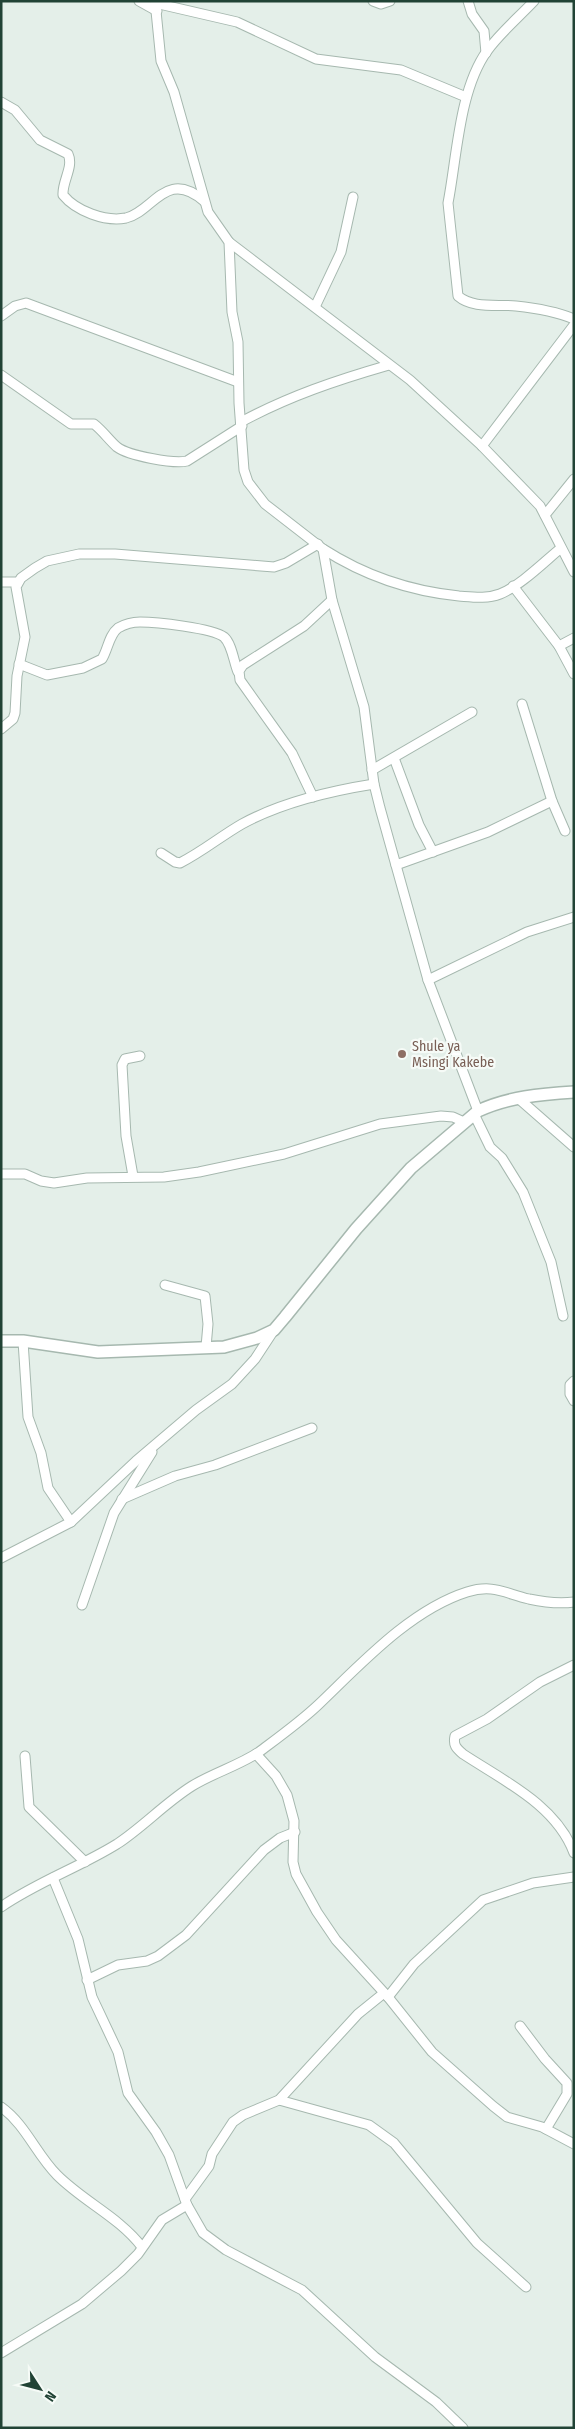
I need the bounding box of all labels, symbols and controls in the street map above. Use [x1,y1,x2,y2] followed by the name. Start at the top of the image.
[412,1038,494,1071] place label: Shule ya Msingi Kakebe
[396,1048,408,1060] marker: Shule ya Msingi Kakebe
[15,2364,65,2414] north arrow
[41,2388,59,2405] text: N

